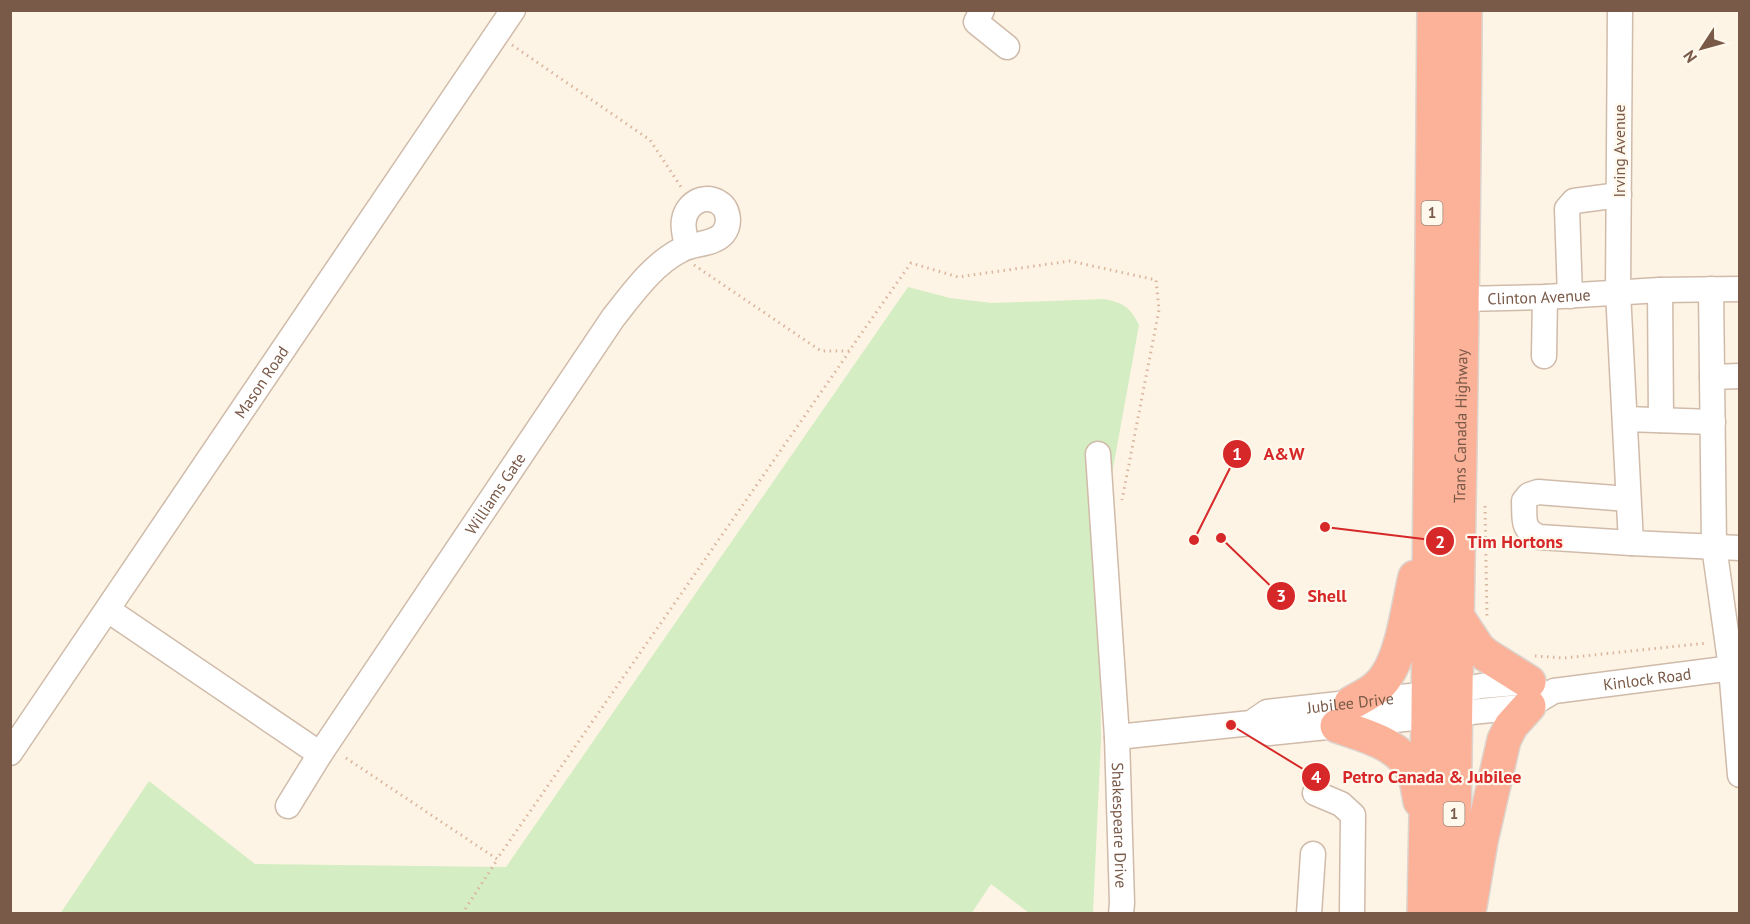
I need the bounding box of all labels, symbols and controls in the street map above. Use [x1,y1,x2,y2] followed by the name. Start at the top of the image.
[1672,18,1732,78] north arrow
[1679,47,1701,67] text: N
[1609,104,1629,198] street label: Irving Avenue
[1422,201,1442,225] road number: 1
[1487,284,1591,308] street label: Clinton Avenue
[230,342,293,422] street label: Mason Road
[1449,348,1472,503] street label: Trans Canada Highway
[1222,436,1317,472] callout: A&W
[1232,442,1242,465] text: 1
[1263,442,1305,465] text: A&W
[461,449,530,538] street label: Williams Gate
[1425,523,1575,559] callout: Tim Hortons
[1435,530,1445,553] text: 2
[1467,530,1563,553] text: Tim Hortons
[1266,578,1359,614] callout: Shell
[1276,584,1286,607] text: 3
[1307,584,1347,607] text: Shell
[1602,663,1692,695] street label: Kinlock Road
[1305,688,1395,718] street label: Jubilee Drive
[1301,759,1534,795] callout: Petro Canada & Jubilee
[1108,762,1132,889] street label: Shakespeare Drive
[1311,765,1321,788] text: 4
[1343,765,1521,788] text: Petro Canada & Jubilee
[1444,802,1464,826] road number: 1

